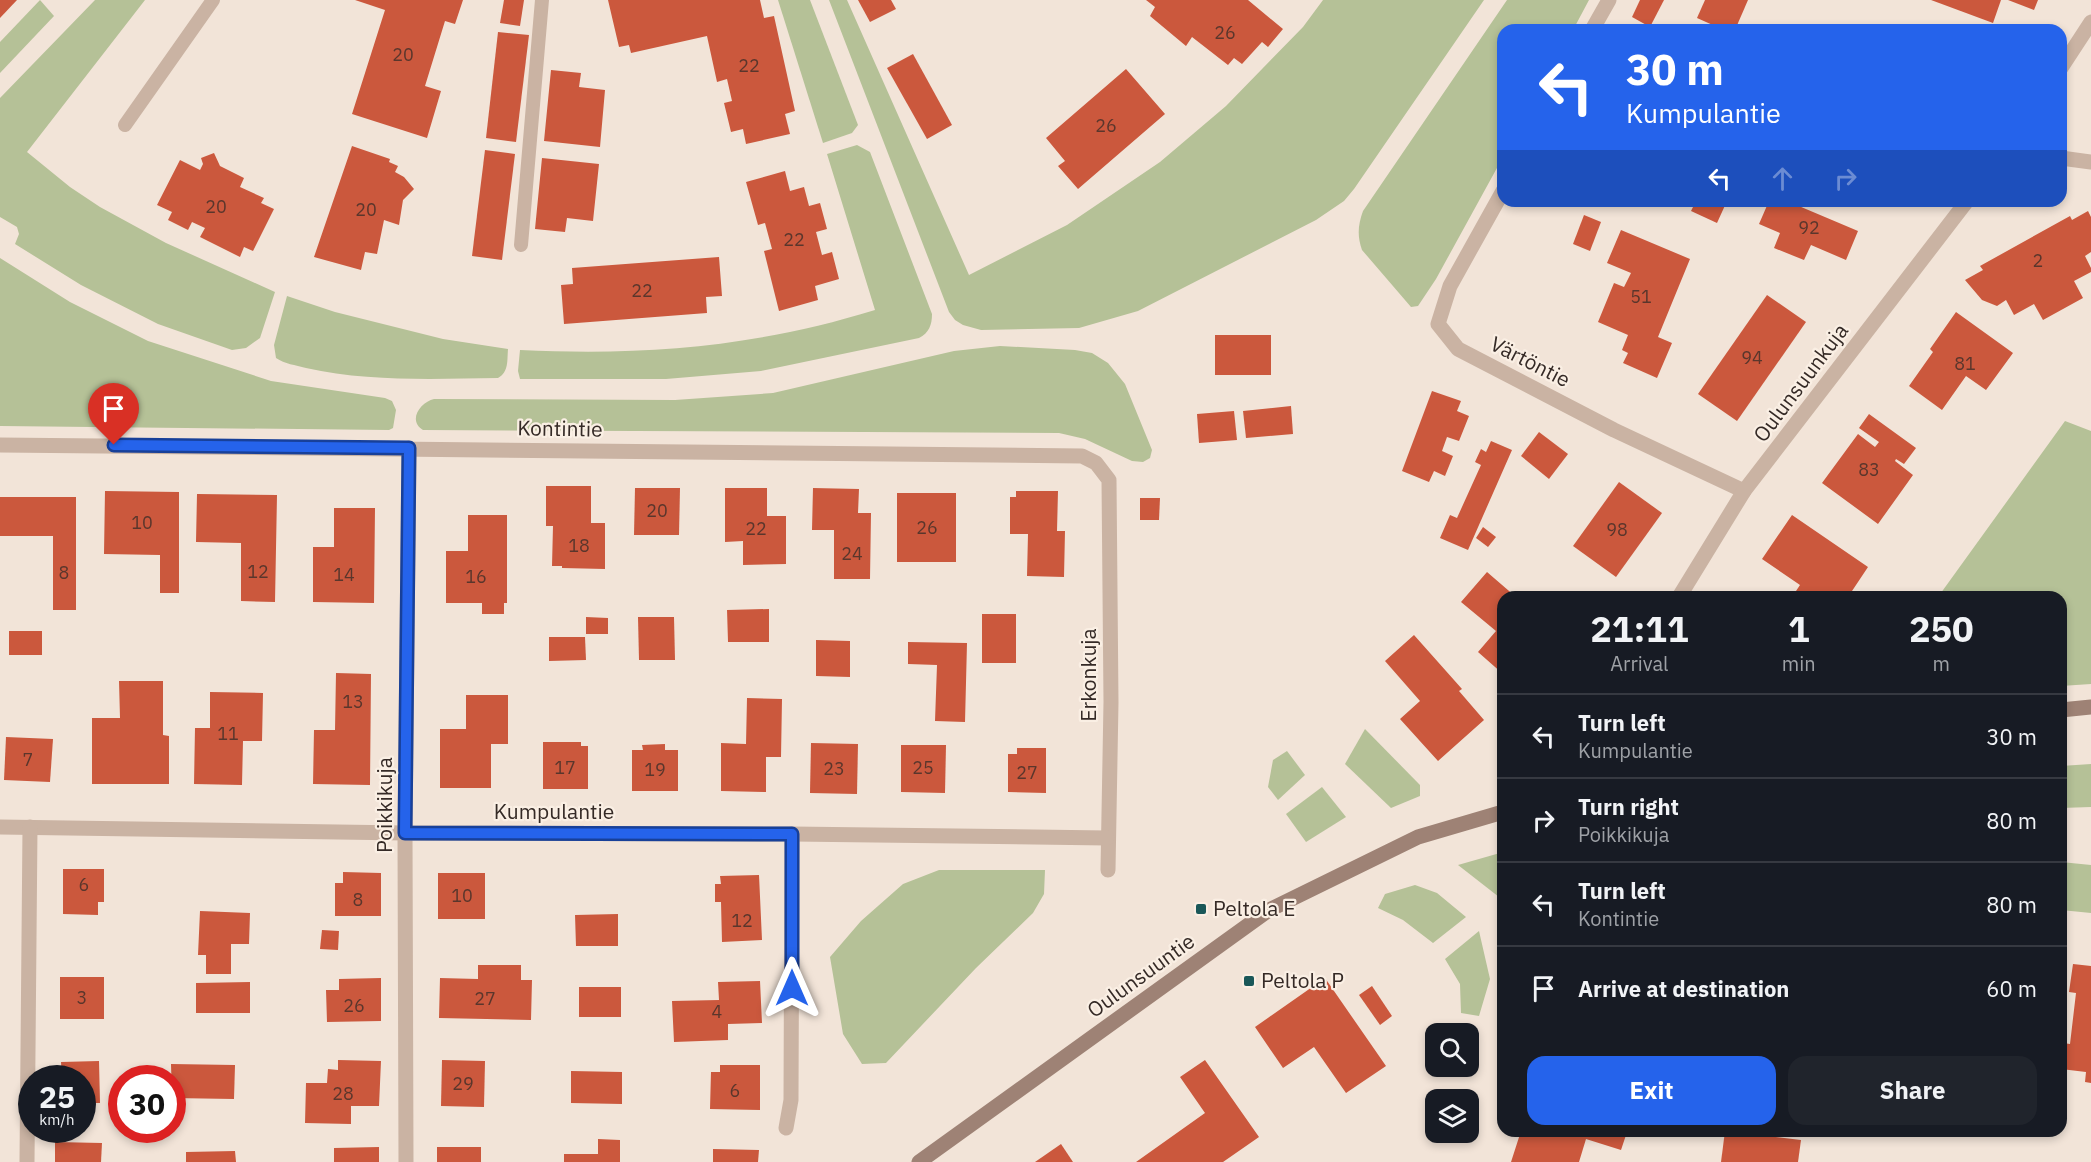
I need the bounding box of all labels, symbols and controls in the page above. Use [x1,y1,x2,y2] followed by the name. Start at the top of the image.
[1214,21,1236,44] house number: 26
[1626,42,1724,97] text: 30 m
[392,43,414,66] house number: 20
[1527,48,1605,126] icon: left
[738,54,760,77] house number: 22
[1626,95,1781,130] text: Kumpulantie
[1095,114,1117,137] house number: 26
[1703,162,1736,195] icon: left
[1766,162,1799,195] icon: ahead
[1829,162,1862,195] icon: right
[205,195,227,218] house number: 20
[355,198,377,221] house number: 20
[1798,216,1820,239] house number: 92
[783,228,805,251] house number: 22
[2033,249,2043,272] house number: 2
[631,279,653,302] house number: 22
[1630,285,1652,308] house number: 51
[1746,317,1854,447] street label: Oulunsuunkuja
[1486,329,1575,393] street label: Värtöntie
[1741,346,1763,369] house number: 94
[1954,352,1976,375] house number: 81
[88,383,139,445] pin
[97,392,130,425] icon: arrive
[517,413,603,443] street label: Kontintie
[1858,458,1880,481] house number: 83
[646,499,668,522] house number: 20
[131,511,153,534] house number: 10
[916,516,938,539] house number: 26
[745,517,767,540] house number: 22
[1606,518,1628,541] house number: 98
[568,534,590,557] house number: 18
[841,542,863,565] house number: 24
[247,560,269,583] house number: 12
[59,561,69,584] house number: 8
[333,563,355,586] house number: 14
[465,565,487,588] house number: 16
[1590,605,1689,652] text: 21:11
[1788,605,1810,652] text: 1
[1909,605,1974,652] text: 250
[1074,628,1102,722] street label: Erkonkuja
[1610,650,1669,677] text: Arrival
[1782,650,1816,677] text: min
[1933,650,1950,677] text: m
[342,690,364,713] house number: 13
[1578,708,1666,737] text: Turn left
[1527,720,1560,753] icon: left
[217,722,239,745] house number: 11
[1986,722,2037,751] text: 30 m
[1578,737,1693,764] text: Kumpulantie
[23,748,33,771] house number: 7
[554,756,576,779] house number: 17
[912,756,934,779] house number: 25
[370,757,398,853] street label: Poikkikuja
[823,757,845,780] house number: 23
[644,758,666,781] house number: 19
[1016,761,1038,784] house number: 27
[1578,792,1679,821] text: Turn right
[494,797,614,825] street label: Kumpulantie
[1527,804,1560,837] icon: right
[1986,806,2037,835] text: 80 m
[1578,821,1669,848] text: Poikkikuja
[79,873,89,896] house number: 6
[1578,876,1666,905] text: Turn left
[451,884,473,907] house number: 10
[353,888,363,911] house number: 8
[1527,888,1560,921] icon: left
[1986,890,2037,919] text: 80 m
[1213,894,1296,922] place label: Peltola E
[1194,902,1208,916] marker: Peltola E
[1578,905,1659,932] text: Kontintie
[731,909,753,932] house number: 12
[1081,927,1200,1024] street label: Oulunsuuntie
[760,956,824,1020] position arrow
[1261,966,1344,994] place label: Peltola P
[1527,972,1560,1005] icon: arrive
[1242,974,1256,988] marker: Peltola P
[1578,974,1789,1003] text: Arrive at destination
[1986,974,2037,1003] text: 60 m
[77,986,87,1009] house number: 3
[474,987,496,1010] house number: 27
[343,994,365,1017] house number: 26
[712,1000,723,1023] house number: 4
[1425,1023,1479,1143] map controls
[1425,1023,1479,1077] button: search
[1527,1056,1776,1125] button: Exit
[1788,1056,2037,1125] button: Share
[108,1065,186,1143] speed limit sign: 30
[452,1072,474,1095] house number: 29
[39,1077,75,1116] text: 25
[730,1079,740,1102] house number: 6
[332,1082,354,1105] house number: 28
[1425,1089,1479,1143] button: layers
[39,1110,75,1129] text: km/h

